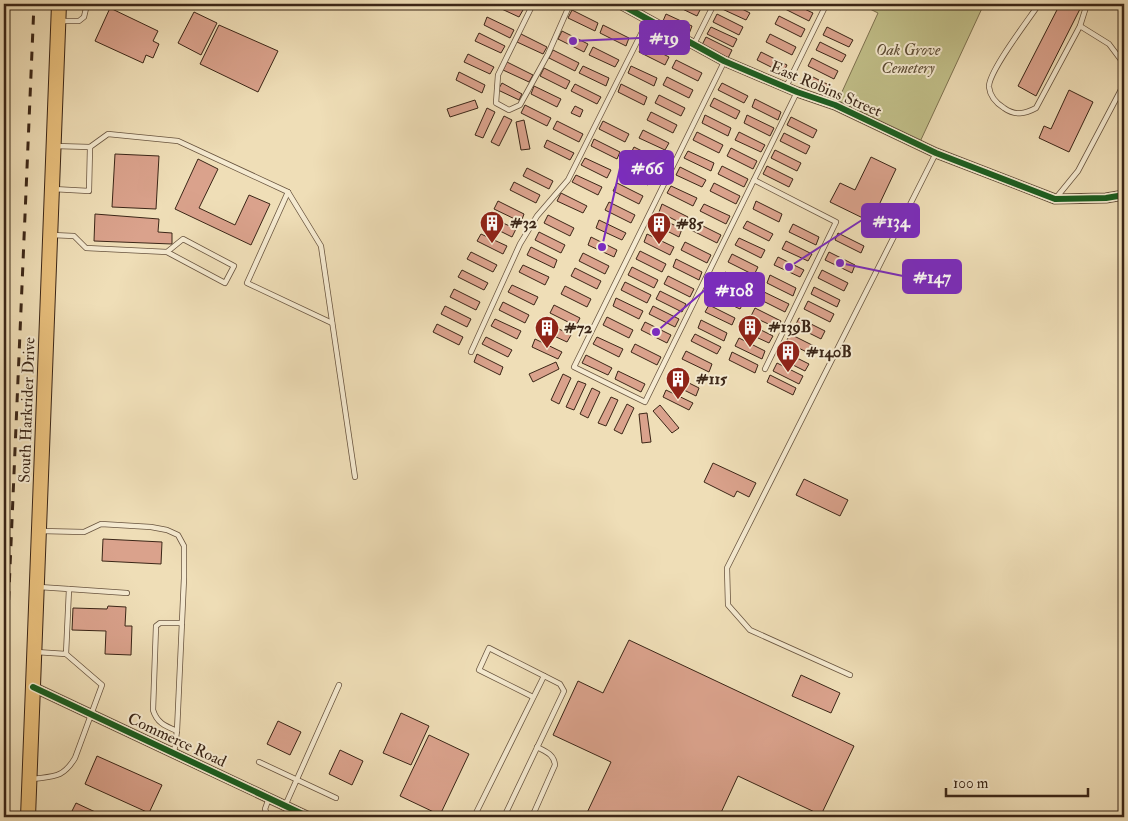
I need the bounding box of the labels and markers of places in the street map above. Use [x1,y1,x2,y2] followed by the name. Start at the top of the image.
[640,21,689,54] callout: #19
[620,151,673,184] callout: #66
[862,204,919,237] callout: #134
[479,210,505,244] building icon: #32
[646,211,672,245] building icon: #85
[510,213,537,233] place label: #32
[676,214,704,234] place label: #85
[903,260,961,293] callout: #147
[705,273,764,306] callout: #108
[737,314,763,348] building icon: #139B
[534,315,560,349] building icon: #72
[768,317,811,337] place label: #139B
[564,318,592,338] place label: #72
[775,339,801,373] building icon: #140B
[806,342,852,362] place label: #140B
[665,366,691,400] building icon: #115
[696,369,728,389] place label: #115

